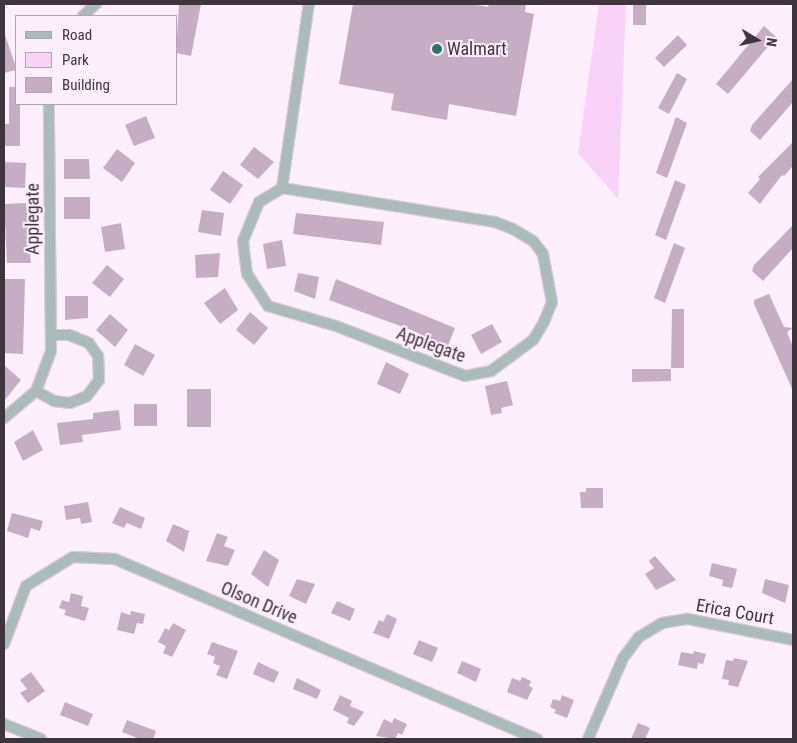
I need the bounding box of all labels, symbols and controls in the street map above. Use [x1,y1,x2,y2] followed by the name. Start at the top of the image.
[15,15,178,105] legend
[732,15,782,65] north arrow
[62,26,92,44] text: Road
[763,37,780,48] text: N
[447,38,507,60] place label: Walmart
[431,43,443,55] marker: Walmart
[62,51,89,69] text: Park
[62,76,110,94] text: Building
[22,183,44,255] street label: Applegate
[393,323,469,367] street label: Applegate
[218,577,300,629] street label: Olson Drive
[694,595,776,629] street label: Erica Court

